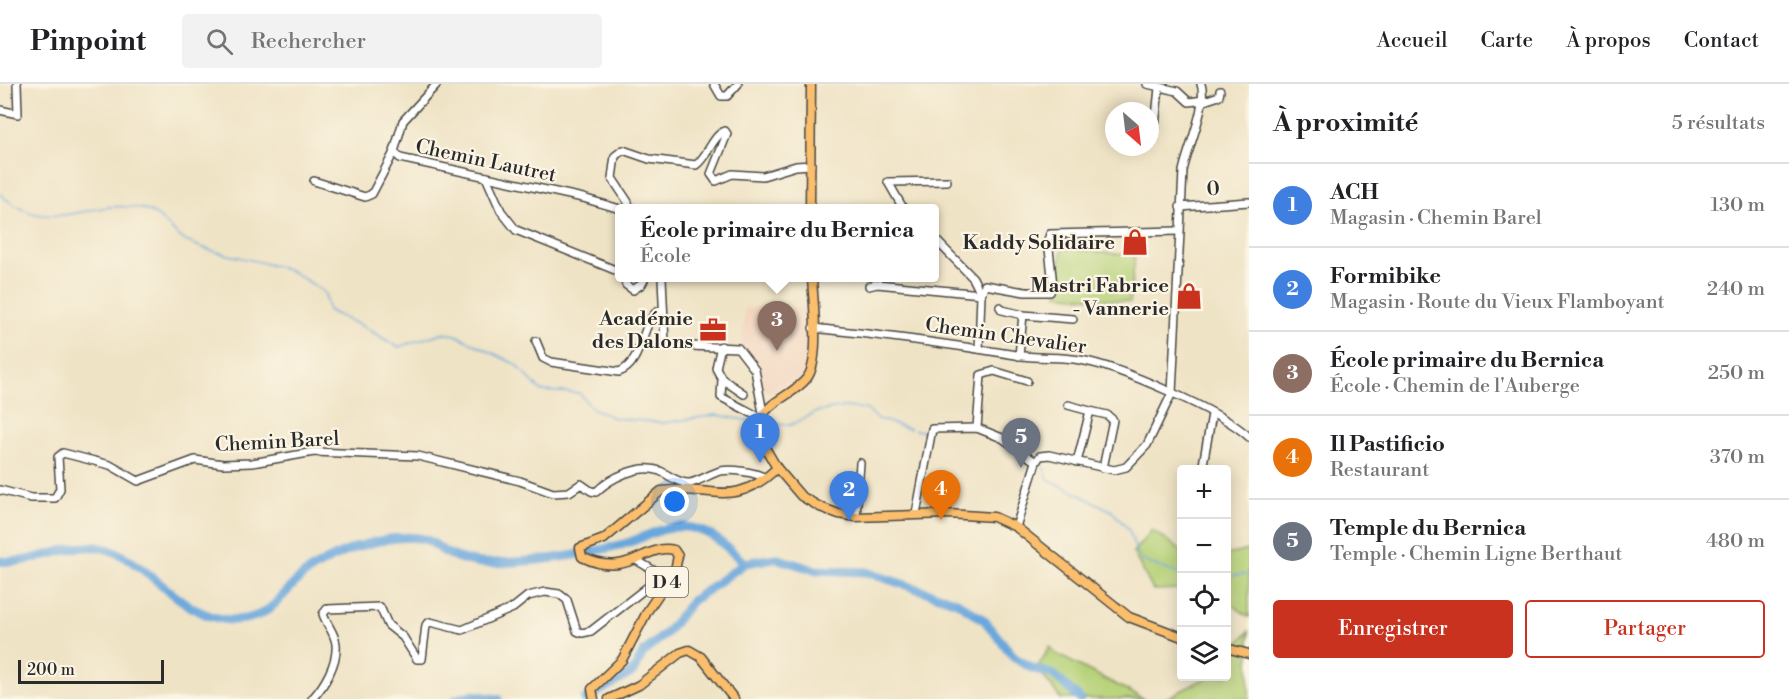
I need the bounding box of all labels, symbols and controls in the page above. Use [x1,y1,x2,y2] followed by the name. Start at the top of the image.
[182,14,602,68] search box
[30,24,146,59] text: Pinpoint
[203,25,236,58] icon: search
[251,28,366,55] text: Rechercher
[1377,28,1448,54] text: Accueil
[1481,28,1533,54] text: Carte
[1566,28,1651,54] text: À propos
[1684,28,1759,54] text: Contact
[1105,102,1159,156] north arrow
[1273,107,1418,139] text: À proximité
[1672,111,1765,136] text: 5 résultats
[413,134,558,189] street label: Chemin Lautret
[1206,177,1221,202] street label: 0
[1330,179,1379,206] text: ACH
[1288,193,1297,218] text: 1
[1710,193,1765,218] text: 130 m
[615,204,939,282] popup
[1330,206,1542,231] text: Magasin · Chemin Barel
[640,217,914,244] text: École primaire du Bernica
[1120,227,1150,257] shop icon: Kaddy Solidaire
[962,231,1115,256] place label: Kaddy Solidaire
[640,244,691,269] text: École
[1330,263,1441,290] text: Formibike
[1030,274,1169,322] place label: Mastri Fabrice - Vannerie
[1286,277,1299,302] text: 2
[1707,277,1765,302] text: 240 m
[1174,281,1204,311] shop icon: Mastri Fabrice - Vannerie
[1330,290,1665,315] text: Magasin · Route du Vieux Flamboyant
[758,302,796,351] pin: 3
[592,307,693,355] place label: Académie des Dalons
[923,313,1089,360] street label: Chemin Chevalier
[698,315,728,345] office icon: Académie des Dalons
[1330,347,1604,374] text: École primaire du Bernica
[1286,361,1299,386] text: 3
[1708,361,1765,386] text: 250 m
[1330,374,1580,399] text: École · Chemin de l'Auberge
[740,414,780,463] pin: 1
[1002,418,1040,468] pin: 5
[214,427,340,458] street label: Chemin Barel
[1330,431,1445,458] text: Il Pastificio
[1286,445,1299,470] text: 4
[1710,445,1765,470] text: 370 m
[1330,458,1429,483] text: Restaurant
[1177,465,1231,681] map controls
[1177,465,1231,519] button: +
[922,470,960,520] pin: 4
[830,472,868,521] pin: 2
[660,487,689,516] your location
[1330,515,1526,542] text: Temple du Bernica
[1177,519,1231,573] button: −
[1286,529,1299,554] text: 5
[1706,529,1765,554] text: 480 m
[1330,542,1622,567] text: Temple · Chemin Ligne Berthaut
[646,567,688,597] road number: D 4
[1177,573,1231,627] button: locate
[1273,600,1513,658] button: Enregistrer
[1525,600,1765,658] button: Partager
[1177,627,1231,681] button: layers
[18,657,164,684] scale bar
[27,660,75,680] text: 200 m

